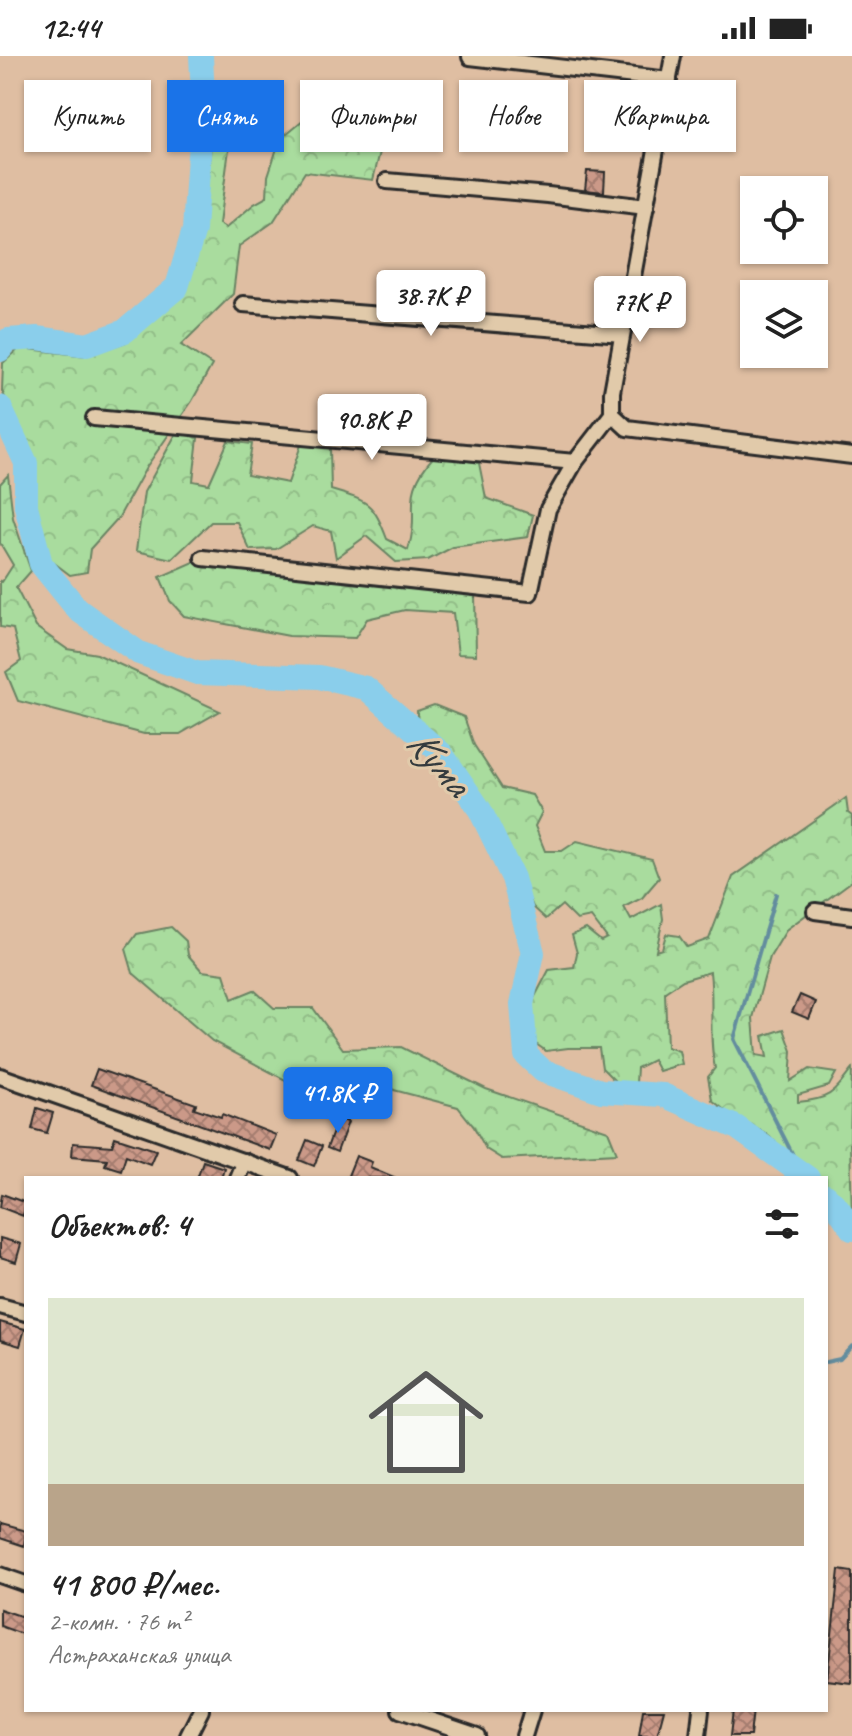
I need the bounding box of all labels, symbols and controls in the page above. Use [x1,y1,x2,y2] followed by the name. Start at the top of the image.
[40,9,100,47] text: 12:44
[24,80,151,152] chip: Купить
[167,80,284,152] chip: Снять
[300,80,443,152] chip: Фильтры
[459,80,568,152] chip: Новое
[584,80,736,152] chip: Квартира
[740,176,828,368] map controls
[740,176,828,264] button: locate
[357,270,505,338] pin: 38.7K ₽
[584,276,696,344] pin: 77K ₽
[394,279,468,312] text: 38.7K ₽
[740,280,828,368] button: layers
[612,285,668,318] text: 77K ₽
[298,394,446,462] pin: 90.8K ₽
[336,403,408,436] text: 90.8K ₽
[395,717,486,810] water label: Кума
[264,1067,412,1135] pin: 41.8K ₽
[301,1076,375,1109] text: 41.8K ₽
[760,1202,804,1246] icon: filters
[48,1203,190,1246] text: Объектов: 4
[354,1350,498,1494] icon: home
[48,1562,219,1605] text: 41 800 ₽/мес.
[48,1605,188,1638] text: 2-комн. · 76 m²
[48,1638,230,1671] text: Астраханская улица

